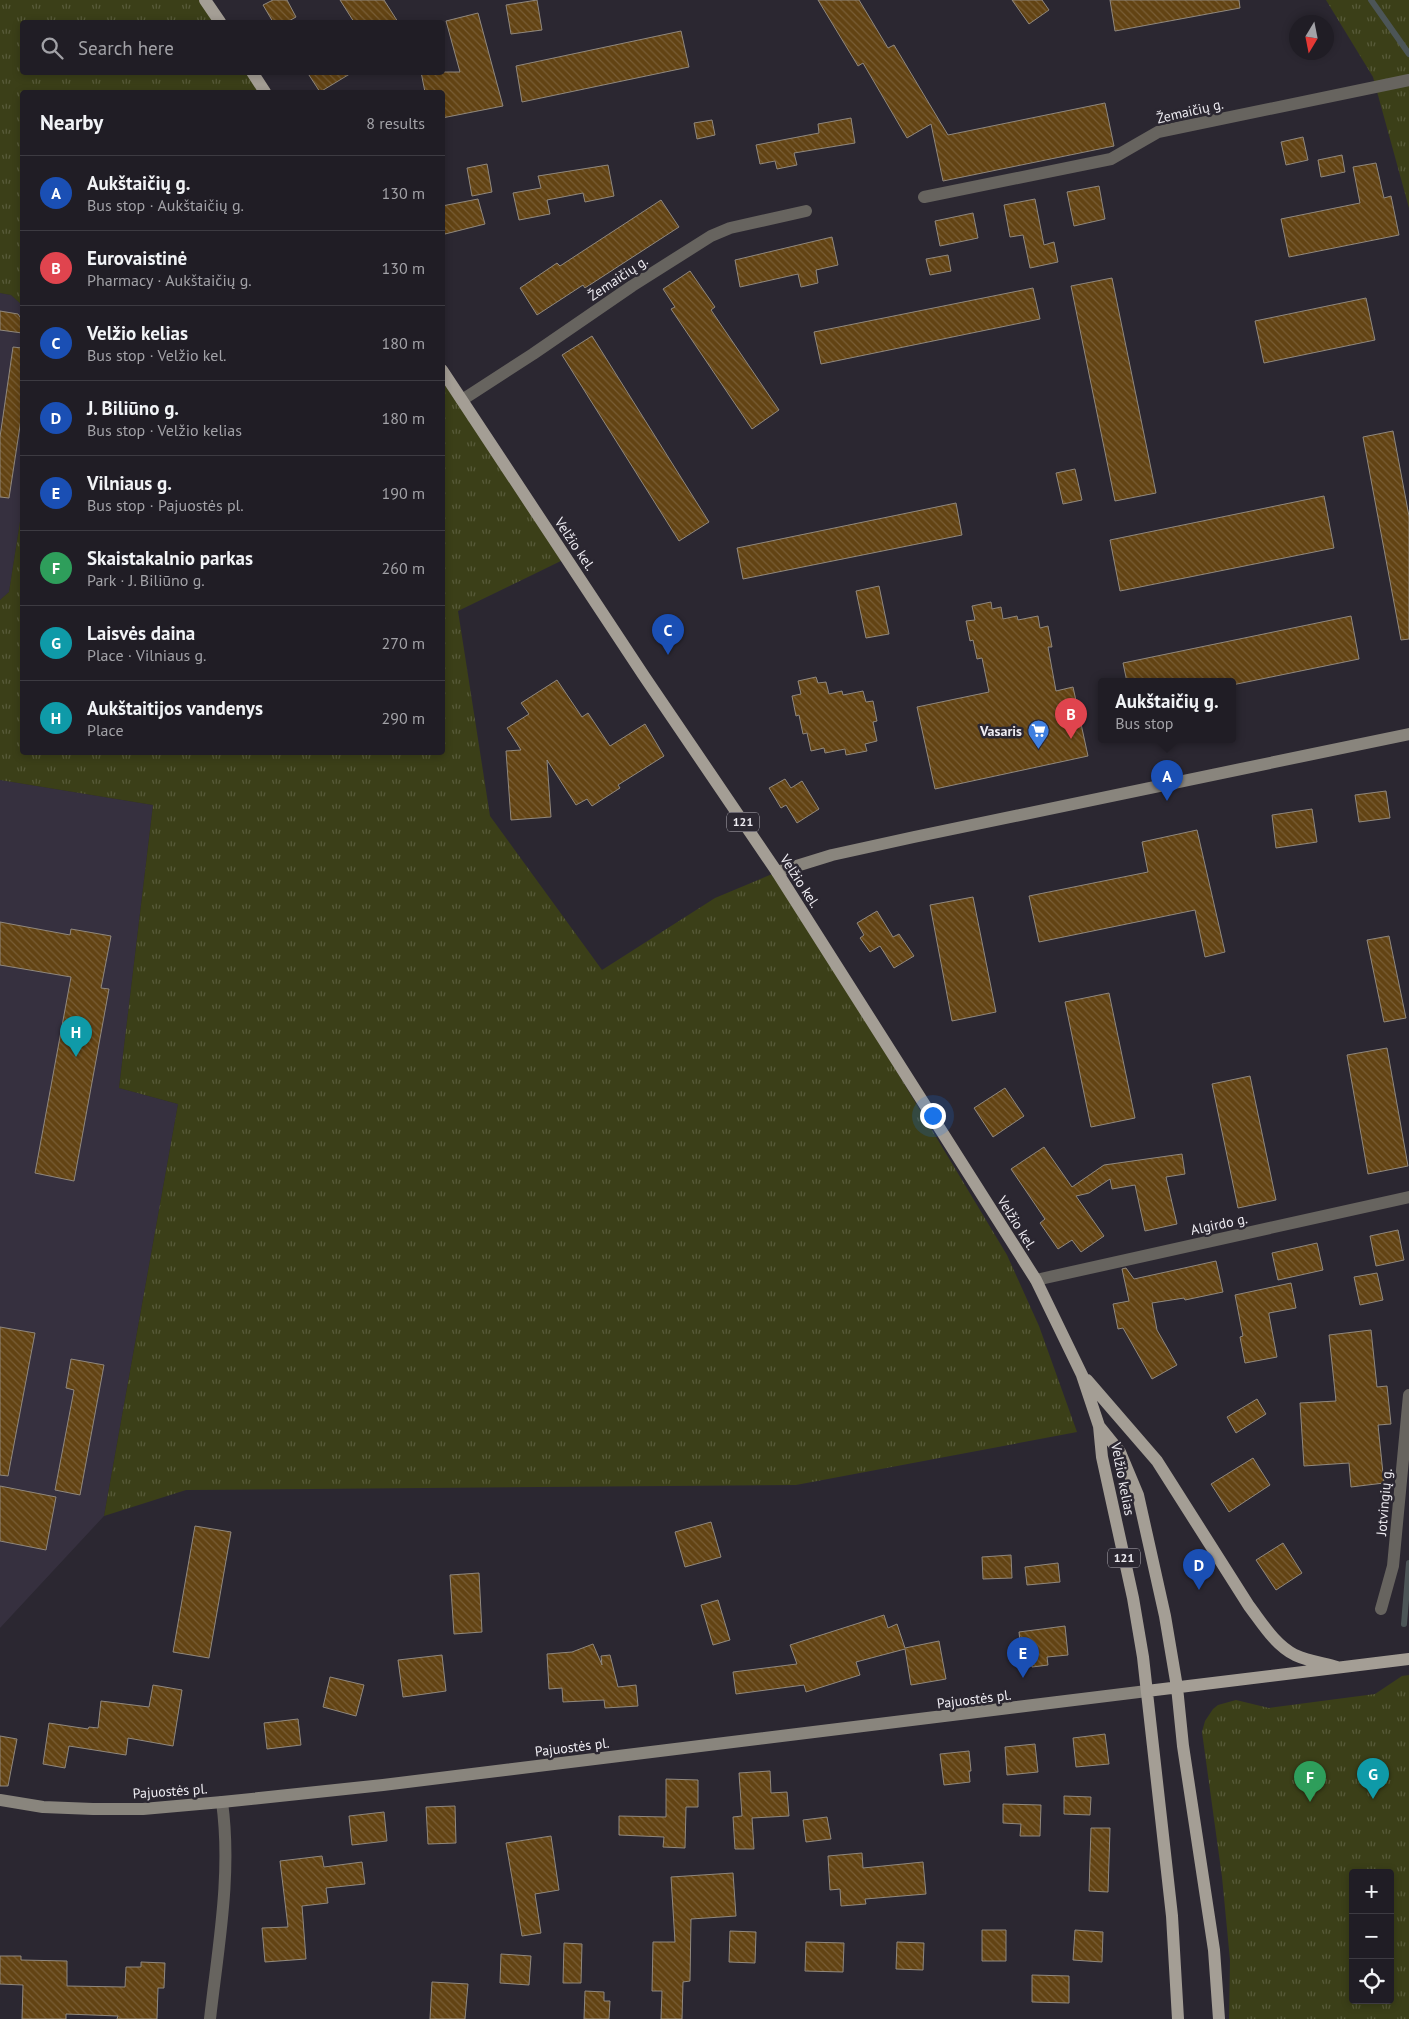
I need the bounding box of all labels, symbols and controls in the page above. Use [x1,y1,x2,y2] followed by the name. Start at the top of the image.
[1289,15,1334,60] north arrow
[20,20,445,75] search box
[38,34,66,62] icon: search
[78,36,174,60] text: Search here
[1155,95,1225,127] street label: Žemaičių g.
[40,109,103,136] text: Nearby
[366,113,425,133] text: 8 results
[87,171,190,195] text: Aukštaičių g.
[51,183,61,203] text: A
[382,183,425,203] text: 130 m
[87,195,244,215] text: Bus stop · Aukštaičių g.
[87,246,187,270] text: Eurovaistinė
[585,252,651,304] street label: Žemaičių g.
[51,258,61,278] text: B
[382,258,425,278] text: 130 m
[87,270,252,290] text: Pharmacy · Aukštaičių g.
[87,321,188,345] text: Velžio kelias
[52,333,60,353] text: C
[382,333,425,353] text: 180 m
[87,345,226,365] text: Bus stop · Velžio kel.
[87,396,179,420] text: J. Biliūno g.
[51,408,61,428] text: D
[382,408,425,428] text: 180 m
[87,420,242,440] text: Bus stop · Velžio kelias
[87,471,172,495] text: Vilniaus g.
[52,483,60,503] text: E
[382,483,425,503] text: 190 m
[87,495,244,515] text: Bus stop · Pajuostės pl.
[550,513,599,574] street label: Velžio kel.
[87,546,253,570] text: Skaistakalnio parkas
[52,558,60,578] text: F
[382,558,425,578] text: 260 m
[87,570,205,590] text: Park · J. Biliūno g.
[652,614,684,655] pin: C
[87,621,195,645] text: Laisvės daina
[51,633,61,653] text: G
[382,633,425,653] text: 270 m
[87,645,207,665] text: Place · Vilniaus g.
[1098,678,1236,743] popup
[1115,689,1219,713] text: Aukštaičių g.
[87,696,263,720] text: Aukštaitijos vandenys
[1055,698,1087,739] pin: B
[51,708,61,728] text: H
[382,708,425,728] text: 290 m
[1115,713,1173,733] text: Bus stop
[1026,719,1050,750] supermarket icon: Vasaris
[87,720,124,740] text: Place
[979,722,1022,740] place label: Vasaris
[1151,760,1183,801] pin: A
[727,812,759,832] road number: 121
[775,850,824,911] street label: Velžio kel.
[60,1016,92,1057] pin: H
[920,1103,946,1129] your location
[993,1192,1041,1253] street label: Velžio kel.
[1189,1209,1249,1239] street label: Algirdo g.
[1107,1440,1139,1517] street label: Velžio kelias
[1372,1468,1396,1537] street label: Jotvingių g.
[1108,1549,1140,1568] road number: 121
[1183,1549,1215,1590] pin: D
[1007,1637,1039,1678] pin: E
[936,1685,1012,1713] street label: Pajuostės pl.
[534,1733,610,1761] street label: Pajuostės pl.
[1357,1758,1389,1799] pin: G
[1294,1761,1326,1802] pin: F
[132,1779,208,1803] street label: Pajuostės pl.
[1349,1869,1394,2004] map controls
[1349,1869,1394,1914] button: +
[1349,1914,1394,1959] button: −
[1349,1959,1394,2004] button: locate

